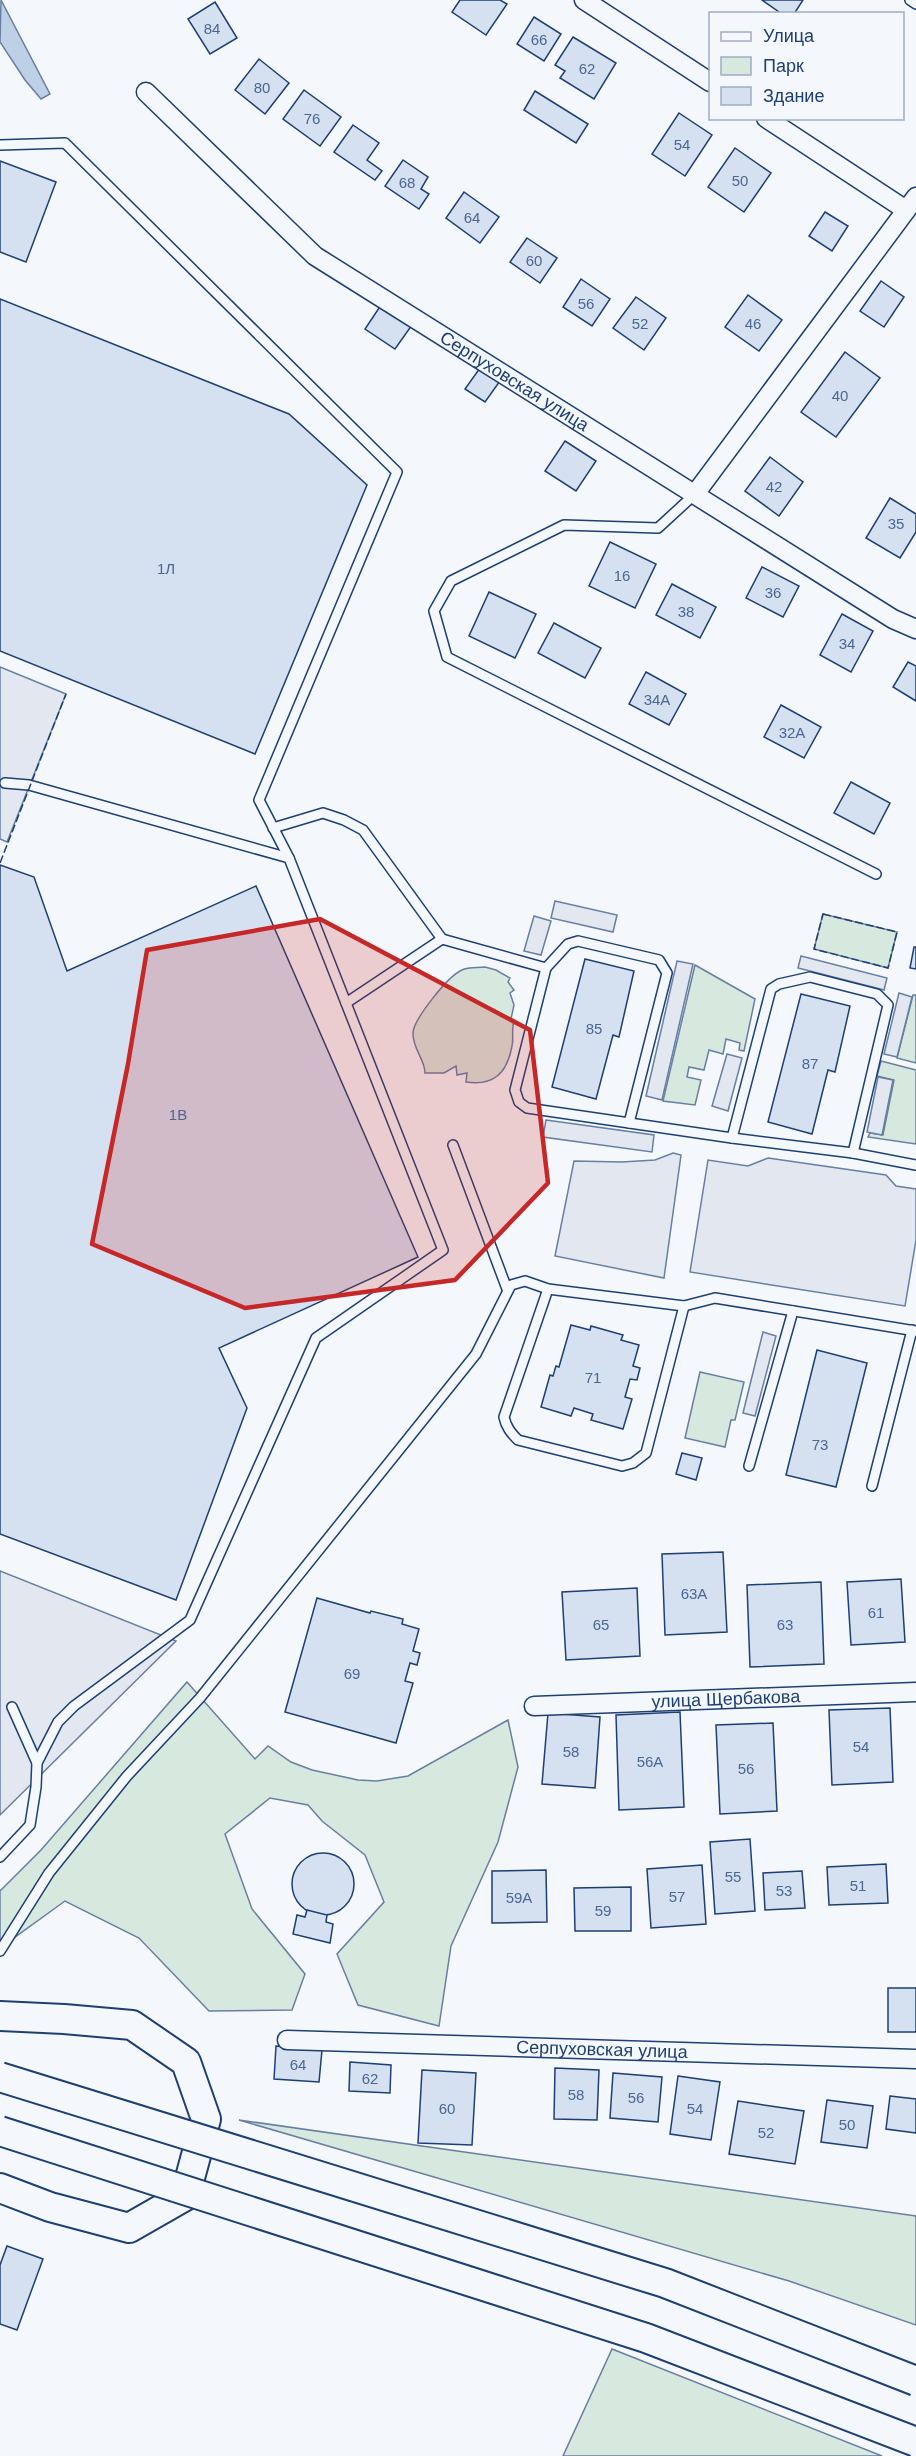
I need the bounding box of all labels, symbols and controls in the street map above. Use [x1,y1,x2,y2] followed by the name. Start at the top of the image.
[709,12,904,120] legend
[204,20,220,37] house number: 84
[763,26,815,46] text: Улица
[531,31,547,48] house number: 66
[763,56,804,76] text: Парк
[579,60,595,77] house number: 62
[254,79,270,96] house number: 80
[763,86,824,106] text: Здание
[304,110,320,127] house number: 76
[674,136,690,153] house number: 54
[732,172,748,189] house number: 50
[399,174,415,191] house number: 68
[464,209,480,226] house number: 64
[526,252,542,269] house number: 60
[578,295,594,312] house number: 56
[632,315,648,332] house number: 52
[745,315,761,332] house number: 46
[436,327,593,436] street label: Серпуховская улица
[832,387,848,404] house number: 40
[766,478,782,495] house number: 42
[888,515,904,532] house number: 35
[157,560,175,577] house number: 1Л
[614,567,630,584] house number: 16
[765,584,781,601] house number: 36
[678,603,694,620] house number: 38
[839,635,855,652] house number: 34
[644,691,670,708] house number: 34А
[779,724,805,741] house number: 32А
[586,1020,602,1037] house number: 85
[802,1055,818,1072] house number: 87
[169,1106,187,1123] house number: 1В
[585,1369,601,1386] house number: 71
[812,1436,828,1453] house number: 73
[681,1585,707,1602] house number: 63А
[868,1604,884,1621] house number: 61
[593,1616,609,1633] house number: 65
[777,1616,793,1633] house number: 63
[344,1665,360,1682] house number: 69
[651,1686,802,1712] street label: улица Щербакова
[853,1738,869,1755] house number: 54
[563,1743,579,1760] house number: 58
[637,1753,663,1770] house number: 56А
[738,1760,754,1777] house number: 56
[725,1868,741,1885] house number: 55
[850,1877,866,1894] house number: 51
[776,1882,792,1899] house number: 53
[669,1888,685,1905] house number: 57
[506,1889,532,1906] house number: 59А
[595,1902,611,1919] house number: 59
[516,2037,689,2062] street label: Серпуховская улица
[290,2056,306,2073] house number: 64
[362,2070,378,2087] house number: 62
[568,2086,584,2103] house number: 58
[628,2089,644,2106] house number: 56
[439,2100,455,2117] house number: 60
[687,2100,703,2117] house number: 54
[839,2116,855,2133] house number: 50
[758,2124,774,2141] house number: 52

